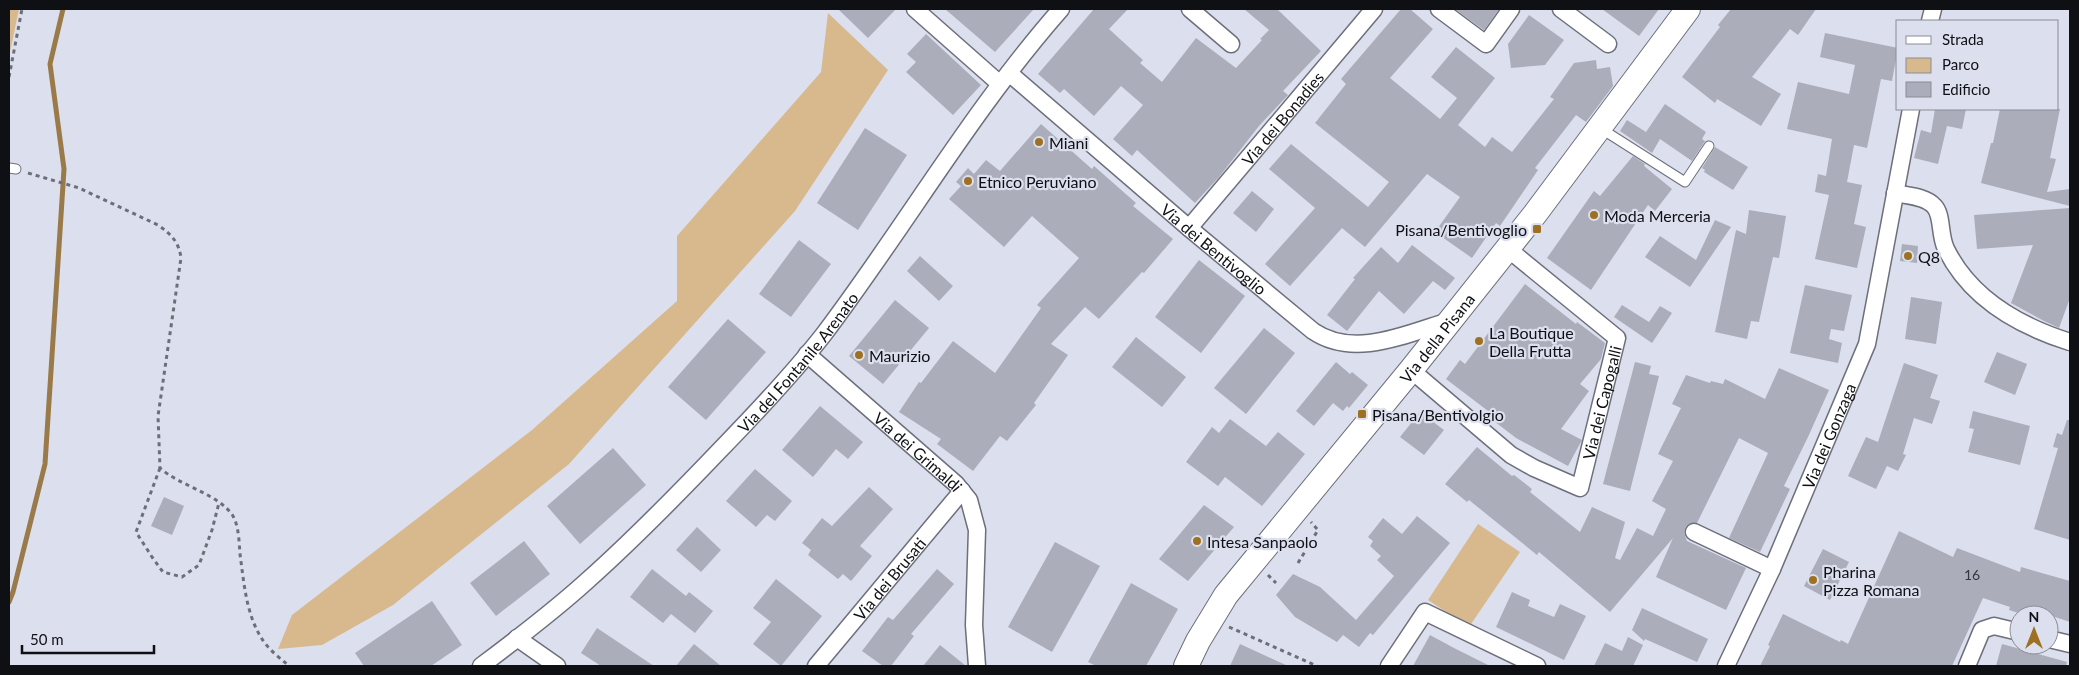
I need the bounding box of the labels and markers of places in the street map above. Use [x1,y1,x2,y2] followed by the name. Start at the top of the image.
[1049,133,1088,152] place label: Miani
[1033,136,1045,148] marker: Miani
[978,172,1096,191] place label: Etnico Peruviano
[962,175,974,187] marker: Etnico Peruviano
[1604,206,1711,225] place label: Moda Merceria
[1588,209,1600,221] marker: Moda Merceria
[1395,220,1527,239] place label: Pisana/Bentivoglio
[1531,223,1543,235] marker: Pisana/Bentivoglio
[1918,247,1940,266] place label: Q8
[1902,250,1914,262] marker: Q8
[1489,323,1574,360] place label: La Boutique Della Frutta
[1473,335,1485,347] marker: La Boutique Della Frutta
[869,346,930,365] place label: Maurizio
[853,349,865,361] marker: Maurizio
[1372,405,1504,424] place label: Pisana/Bentivolgio
[1356,408,1368,420] marker: Pisana/Bentivolgio
[1207,532,1318,551] place label: Intesa Sanpaolo
[1191,535,1203,547] marker: Intesa Sanpaolo
[1823,562,1919,599] place label: Pharina Pizza Romana
[1807,574,1819,586] marker: Pharina Pizza Romana

